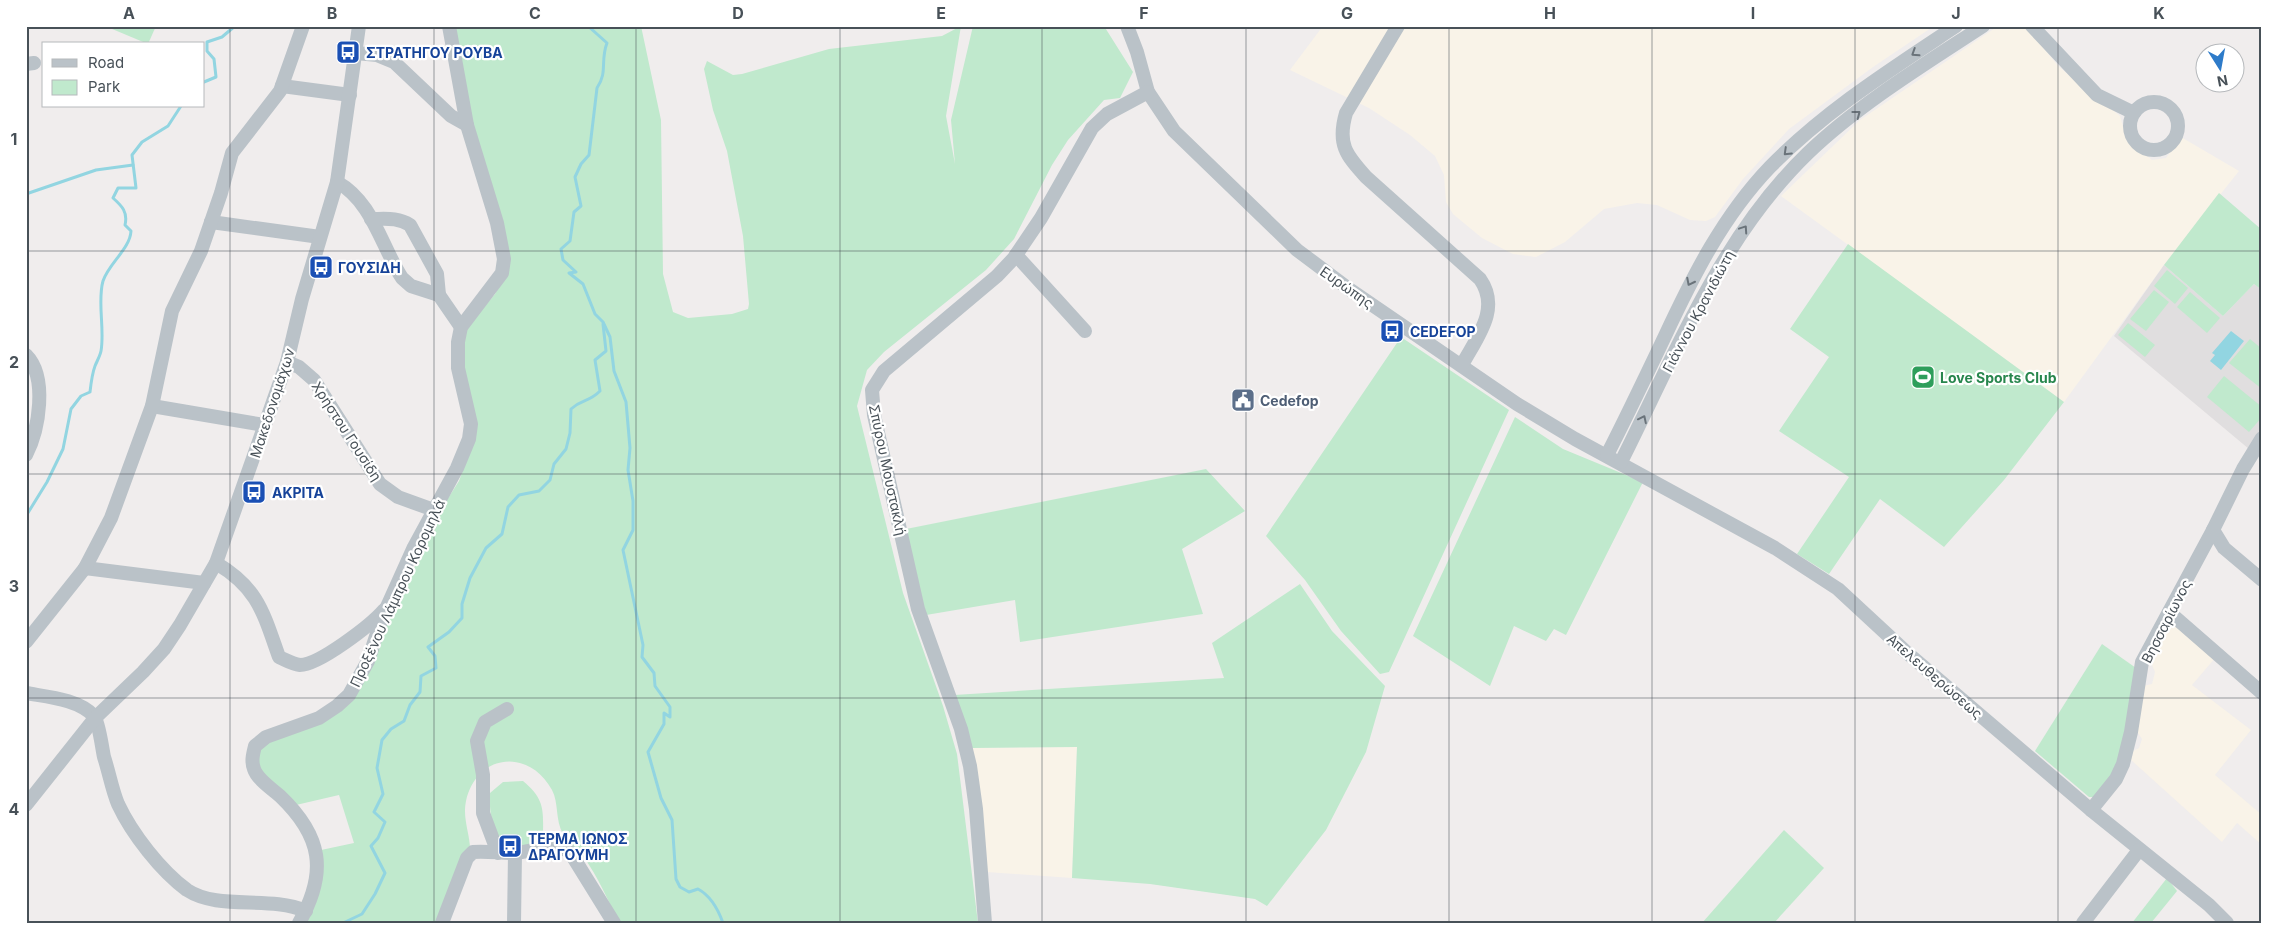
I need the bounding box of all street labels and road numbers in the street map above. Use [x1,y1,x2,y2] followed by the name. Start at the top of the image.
[1659,247,1737,375] street label: Γιάννου Κρανιδιώτη
[1317,262,1377,312] street label: Ευρώπης
[246,346,298,460] street label: Μακεδονομάχων
[309,378,385,484] street label: Χρήστου Γουσίδη
[866,403,910,537] street label: Σπύρου Μουστακλή
[346,496,448,690] street label: Προξένου Λάμπρου Κορομηλά
[2138,576,2194,666] street label: Βησσαρίωνος
[1884,630,1986,722] street label: Απελευθερώσεως

